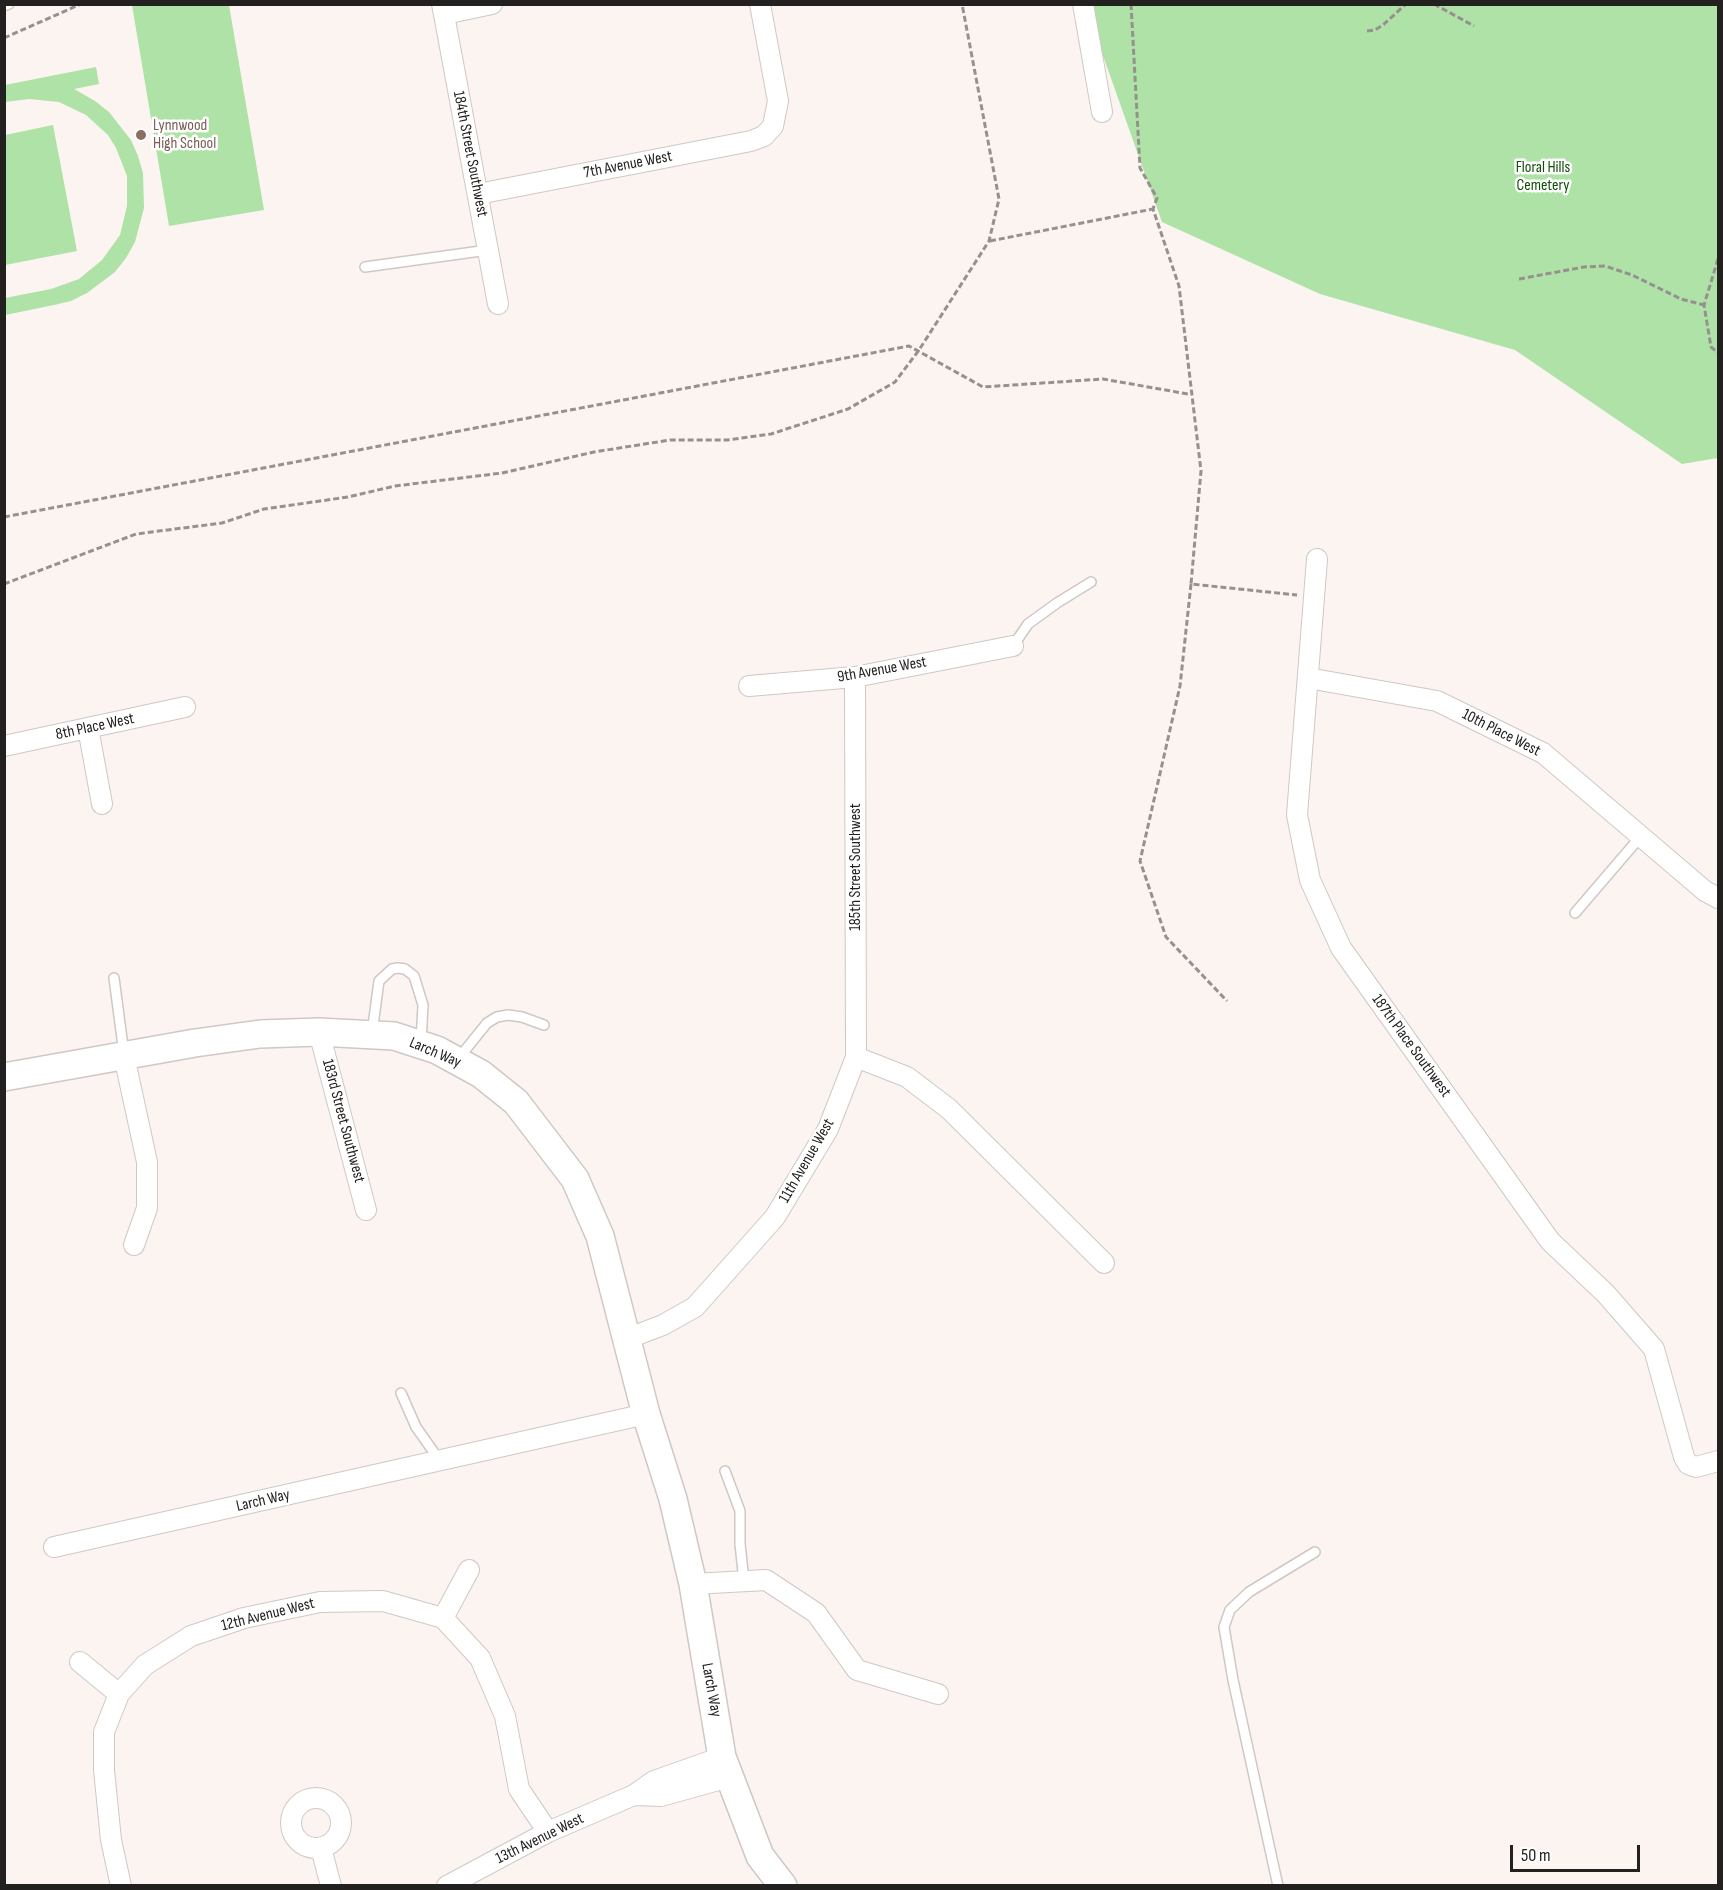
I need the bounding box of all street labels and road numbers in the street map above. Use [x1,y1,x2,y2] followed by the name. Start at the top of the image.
[448,89,492,219] street label: 184th Street Southwest
[582,147,674,183] street label: 7th Avenue West
[836,653,928,687] street label: 9th Avenue West
[1459,705,1543,761] street label: 10th Place West
[54,709,136,745] street label: 8th Place West
[846,803,866,931] street label: 185th Street Southwest
[1367,991,1455,1101] street label: 187th Place Southwest
[406,1034,464,1072] street label: Larch Way
[317,1057,369,1185] street label: 183rd Street Southwest
[775,1115,839,1207] street label: 11th Avenue West
[234,1486,292,1516] street label: Larch Way
[219,1594,317,1636] street label: 12th Avenue West
[697,1662,725,1718] street label: Larch Way
[493,1809,587,1869] street label: 13th Avenue West

